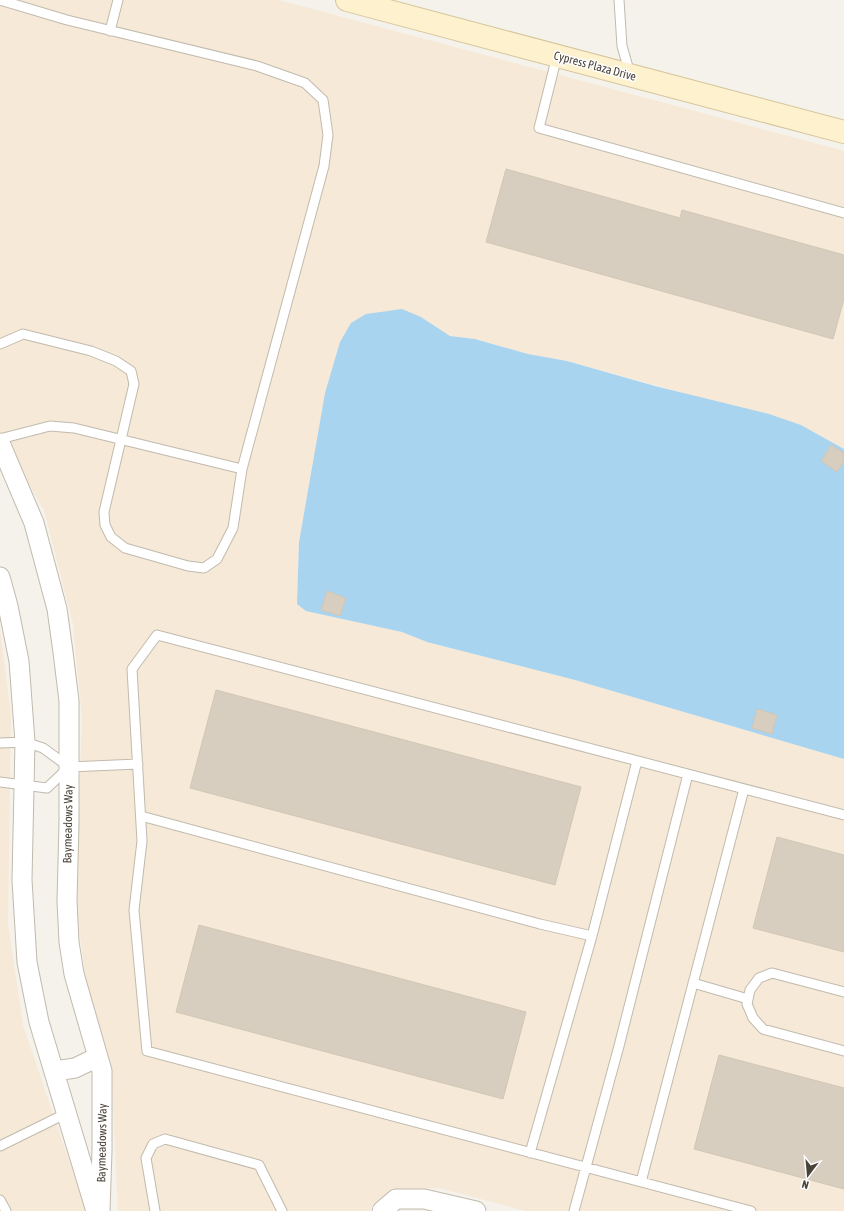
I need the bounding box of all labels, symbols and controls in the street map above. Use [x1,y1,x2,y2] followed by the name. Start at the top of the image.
[552,48,638,84] street label: Cypress Plaza Drive
[60,784,76,864] street label: Baymeadows Way
[94,1103,110,1183] street label: Baymeadows Way
[788,1155,828,1195] north arrow
[800,1178,810,1191] text: N

